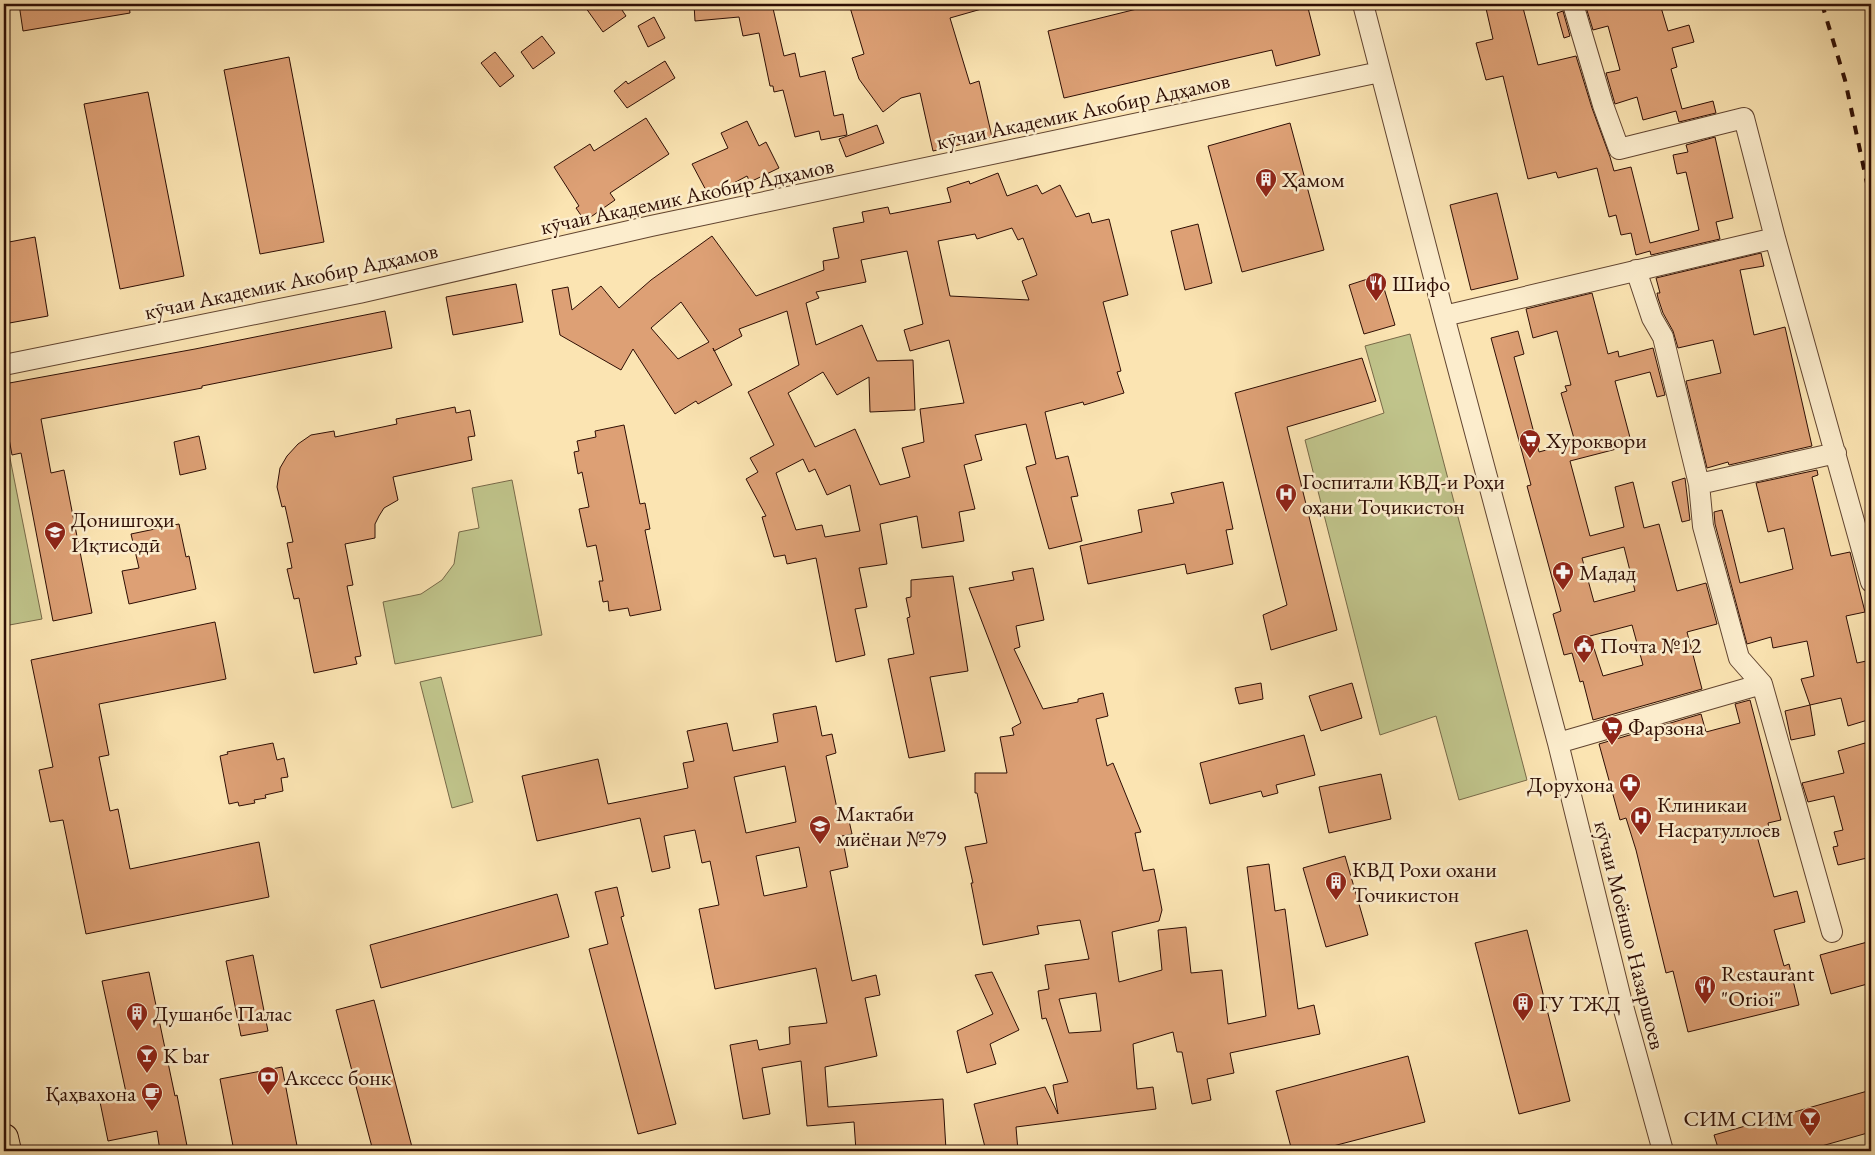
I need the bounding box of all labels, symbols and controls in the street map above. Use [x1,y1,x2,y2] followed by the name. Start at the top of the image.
[934,66,1232,156] street label: кӯчаи Академик Акобир Адҳамов
[538,151,836,241] street label: кӯчаи Академик Акобир Адҳамов
[1281,165,1345,194] place label: Ҳамом
[1254,167,1278,198] building icon: Ҳамом
[142,236,440,326] street label: кӯчаи Академик Акобир Адҳамов
[1392,269,1450,298] place label: Шифо
[1364,271,1388,302] restaurant icon: Шифо
[1545,426,1647,455] place label: Хуроквори
[1518,428,1542,459] supermarket icon: Хуроквори
[1302,467,1505,521] place label: Госпитали КВД-и Роҳи оҳани Тоҷикистон
[1274,482,1298,513] hospital icon: Госпитали КВД-и Роҳи оҳани Тоҷикистон
[71,505,175,559] place label: Донишгоҳи Иқтисодӣ
[43,520,67,551] school or university icon: Донишгоҳи Иқтисодӣ
[1579,558,1636,587] place label: Мадад
[1551,560,1575,591] pharmacy icon: Мадад
[1600,631,1702,660] place label: Почта №12
[1572,633,1596,664] public building icon: Почта №12
[1628,713,1704,742] place label: Фарзона
[1600,715,1624,746] supermarket icon: Фарзона
[1527,770,1614,799] place label: Дорухона
[1618,772,1642,803] pharmacy icon: Дорухона
[1657,790,1780,844] place label: Клиникаи Насратуллоев
[836,799,947,853] place label: Мактаби миёнаи №79
[1629,805,1653,836] hospital icon: Клиникаи Насратуллоев
[808,814,832,845] school or university icon: Мактаби миёнаи №79
[1588,818,1672,1052] street label: кӯчаи Моёншо Назаршоев
[1352,855,1497,909] place label: КВД Рохи охани Точикистон
[1324,870,1348,901] building icon: КВД Рохи охани Точикистон
[1721,959,1814,1013] place label: Restaurant "Orioi"
[1693,974,1717,1005] restaurant icon: Restaurant "Orioi"
[1539,989,1621,1018] place label: ГУ ТЖД
[1511,991,1535,1022] building icon: ГУ ТЖД
[153,999,292,1028] place label: Душанбе Палас
[125,1001,149,1032] building icon: Душанбе Палас
[163,1041,210,1070] place label: K bar
[135,1043,159,1074] bar icon: K bar
[283,1063,392,1092] place label: Аксесс бонк
[256,1065,280,1096] bank icon: Аксесс бонк
[45,1079,136,1108] place label: Қаҳвахона
[140,1081,164,1112] cafe icon: Қаҳвахона
[1683,1104,1794,1133] place label: СИМ СИМ
[1798,1106,1822,1137] bar icon: СИМ СИМ

